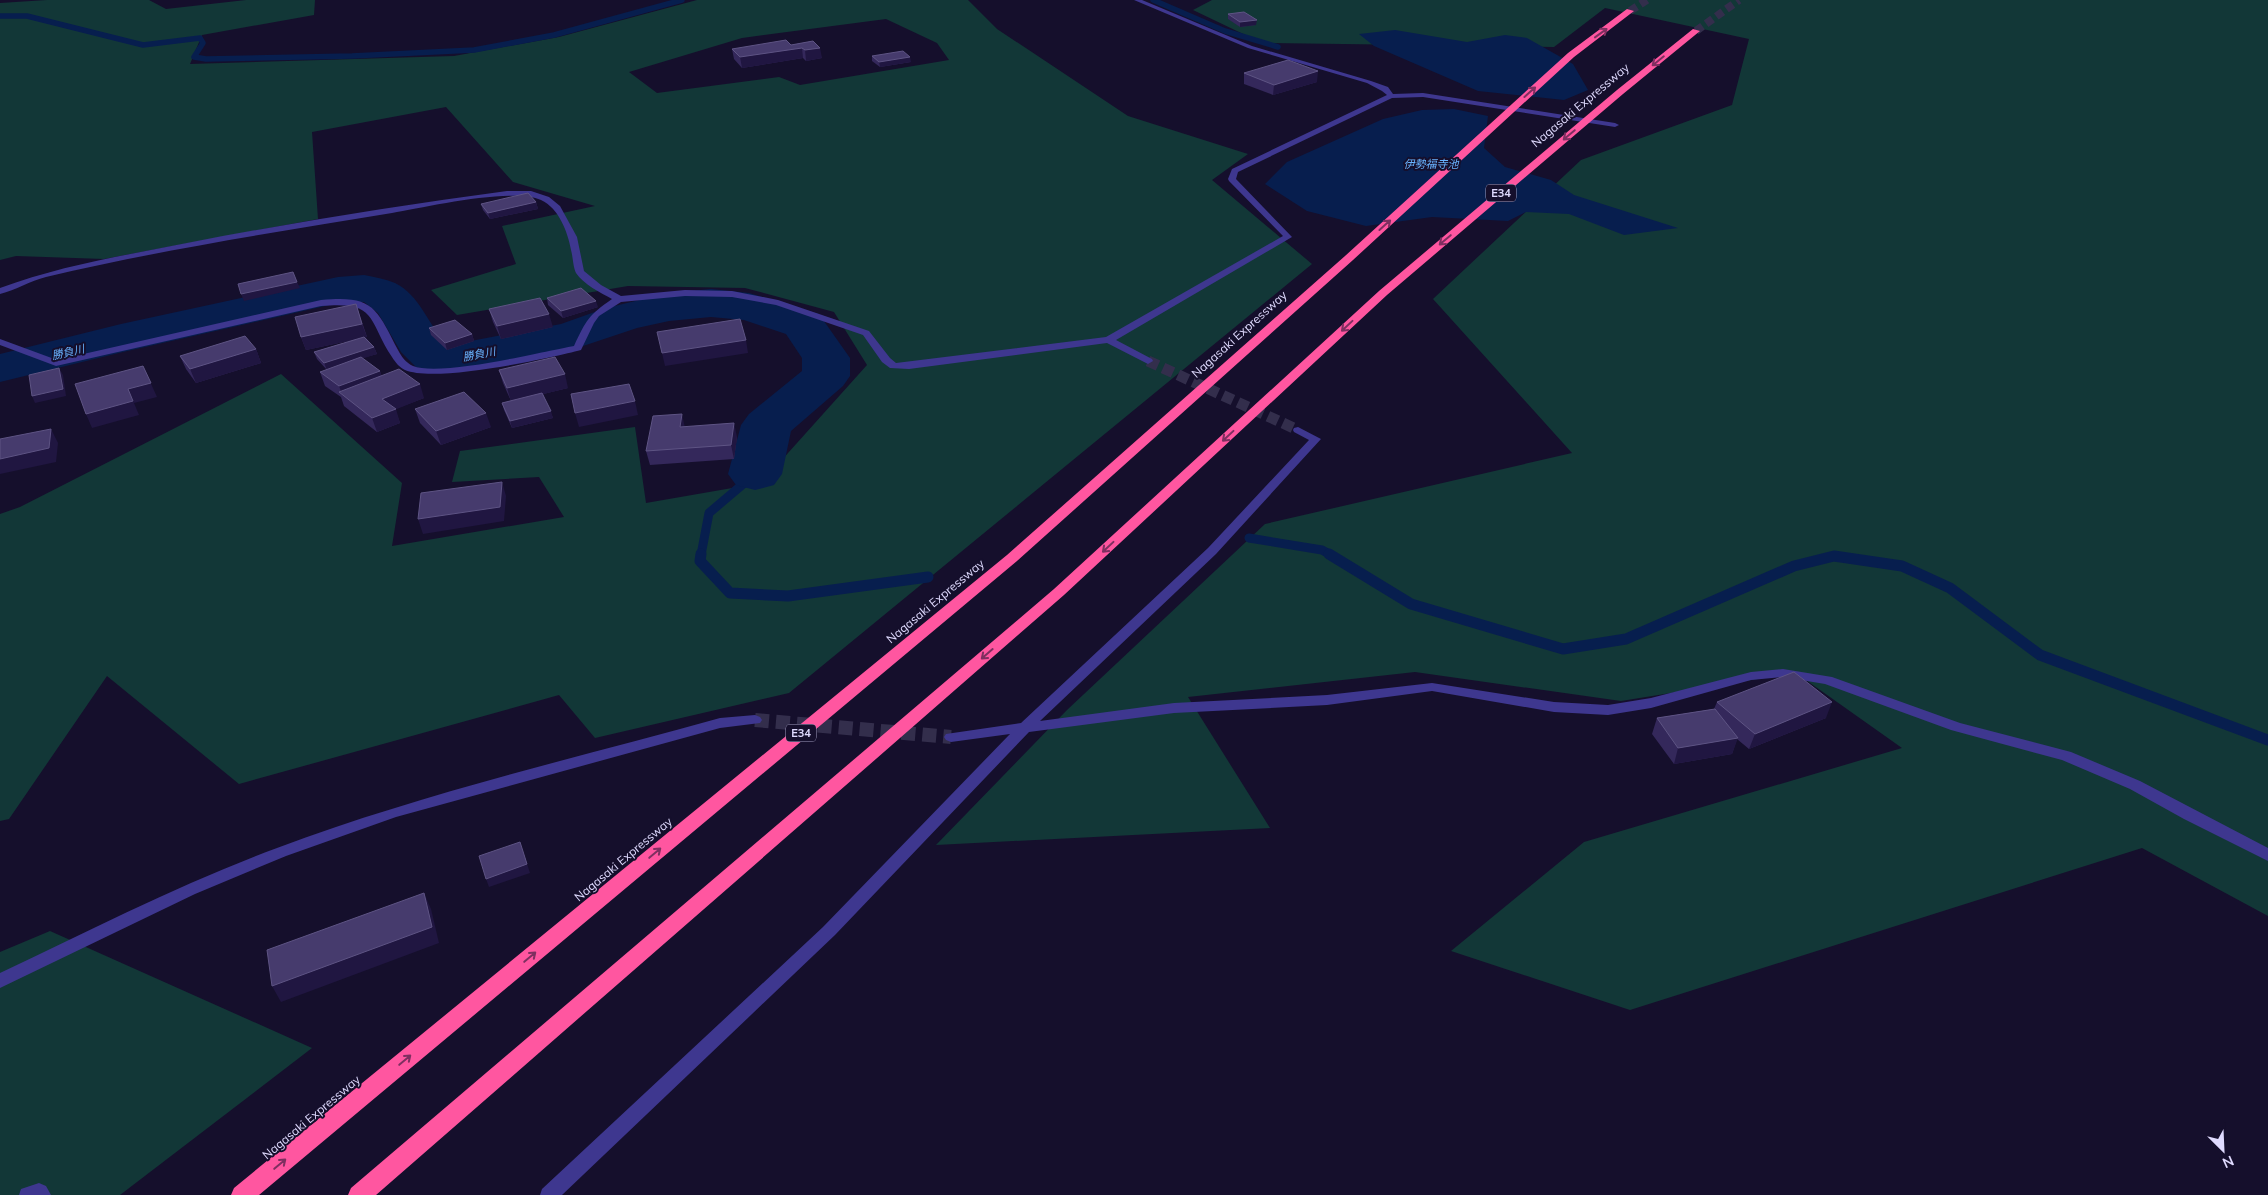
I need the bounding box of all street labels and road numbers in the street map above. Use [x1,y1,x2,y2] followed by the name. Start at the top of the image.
[1528,59,1632,150] street label: Nagasaki Expressway
[1486,184,1516,202] road number: E34
[1188,287,1290,381] street label: Nagasaki Expressway
[883,555,987,646] street label: Nagasaki Expressway
[786,724,816,741] road number: E34
[571,813,675,904] street label: Nagasaki Expressway
[259,1071,363,1162] street label: Nagasaki Expressway

